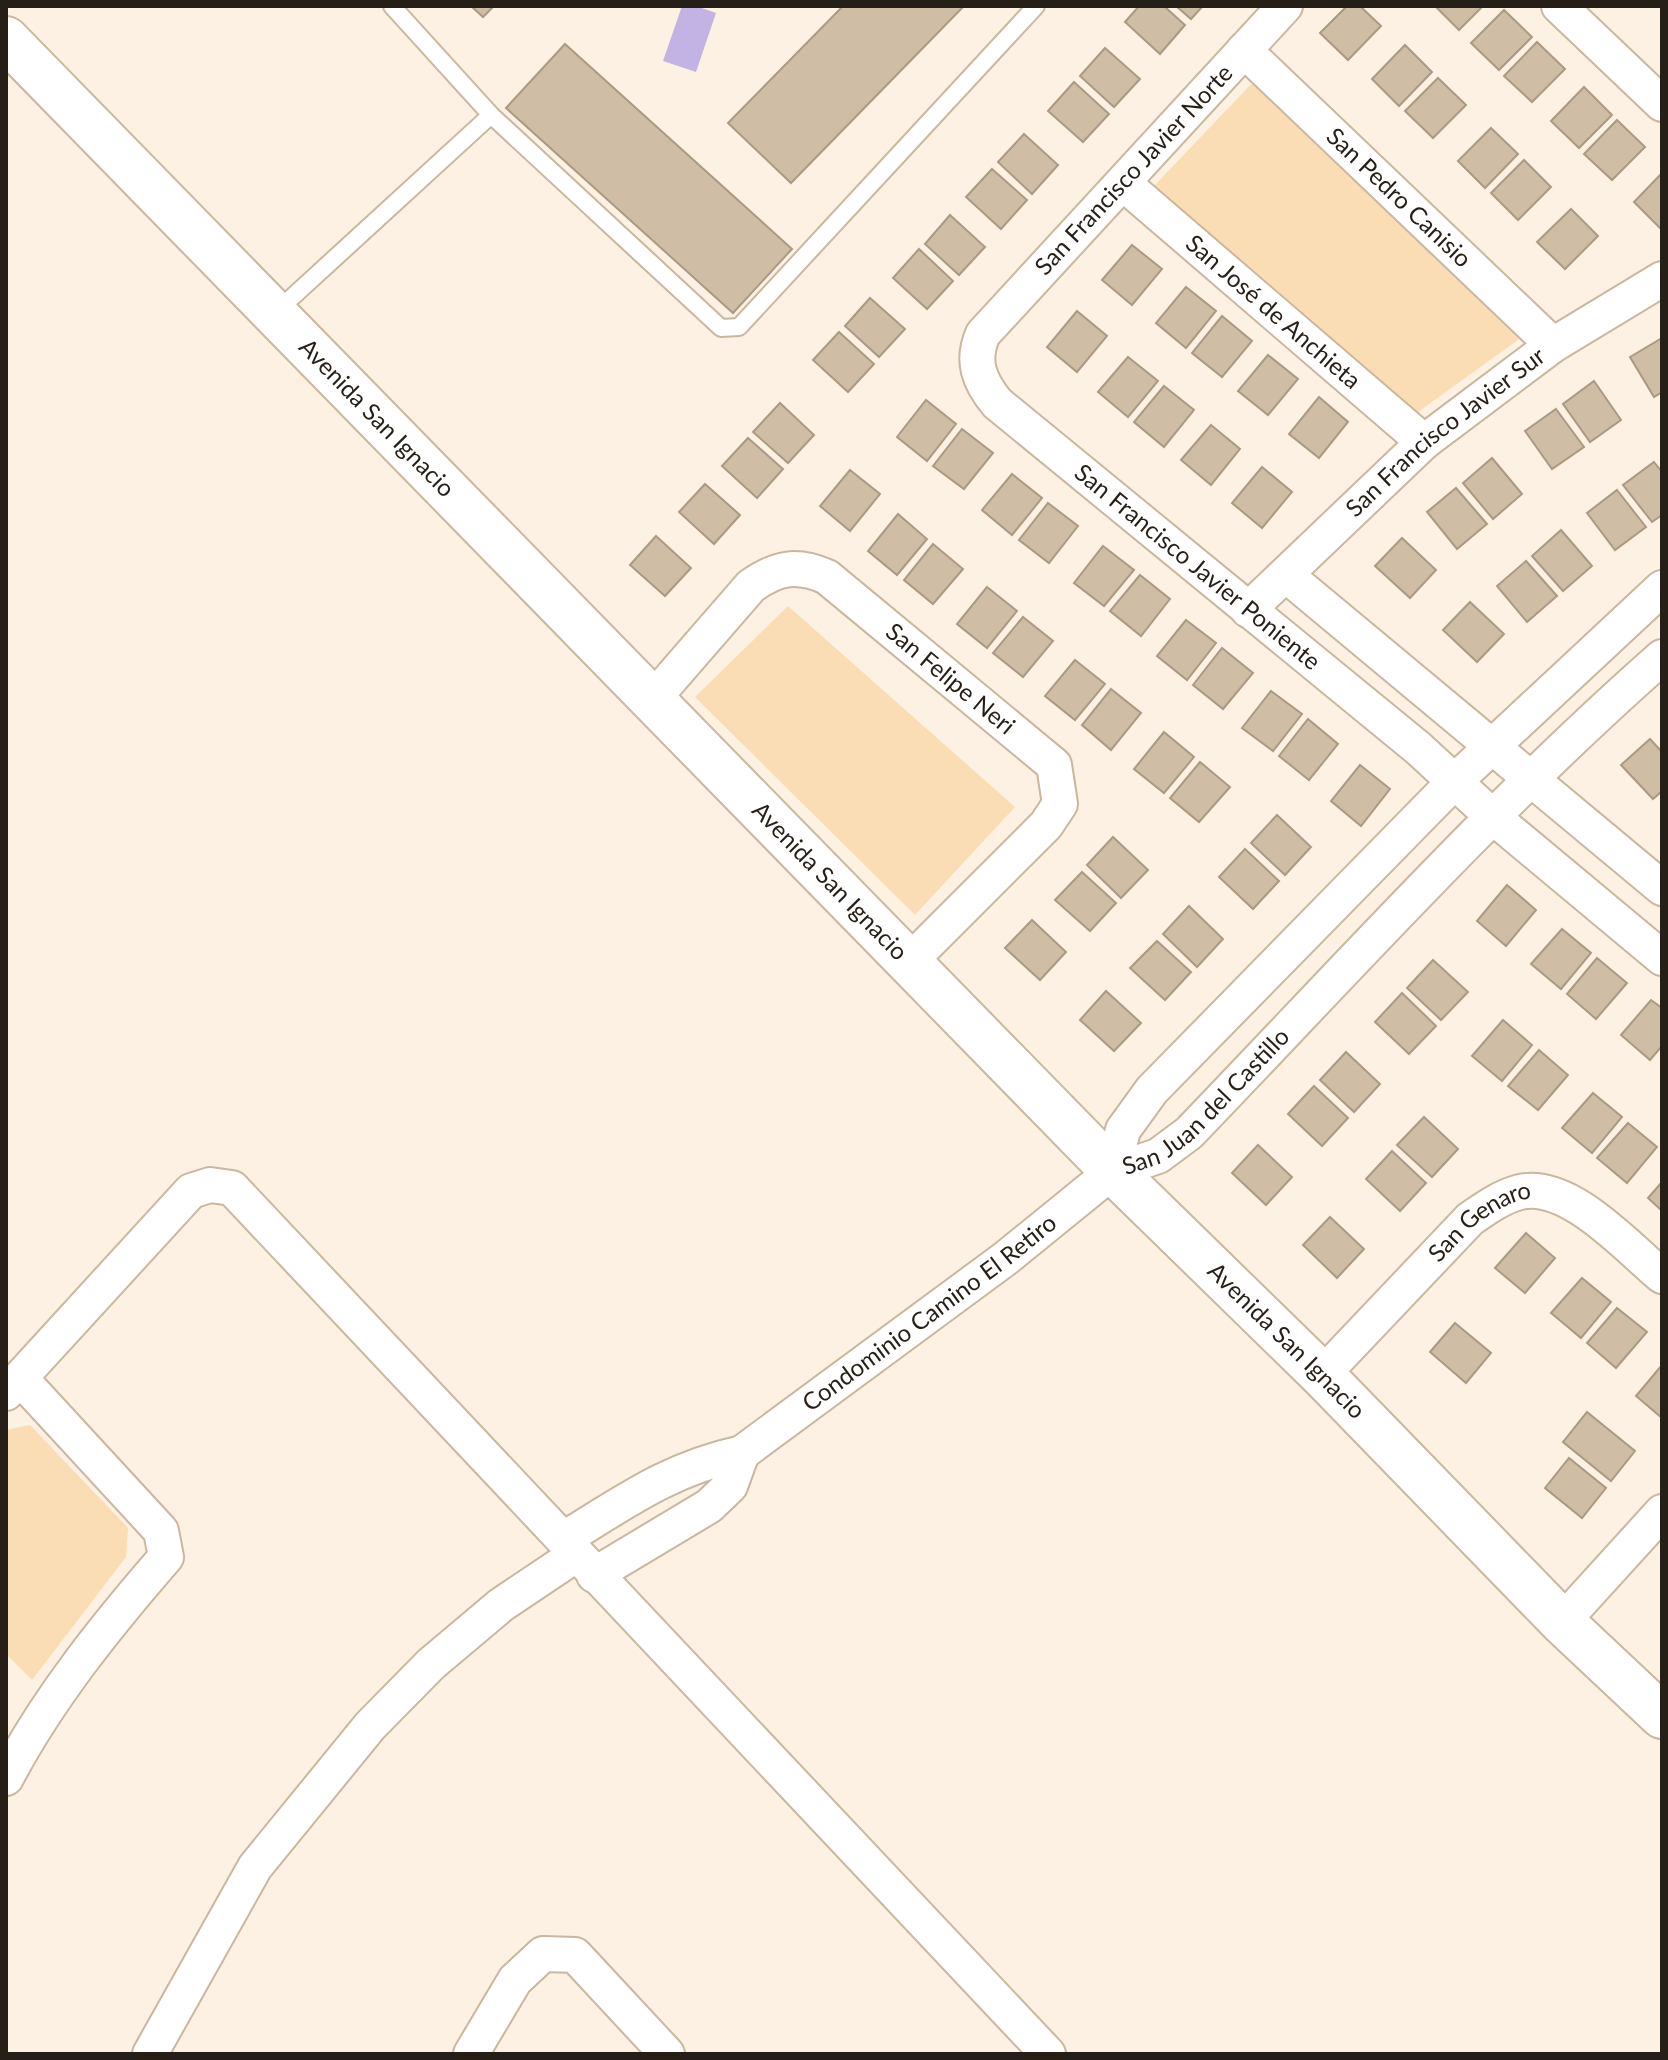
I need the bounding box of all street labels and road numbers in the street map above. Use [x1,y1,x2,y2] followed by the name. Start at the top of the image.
[1028,58,1238,280] street label: San Francisco Javier Norte
[1321,121,1478,273] street label: San Pedro Canisio
[1181,228,1367,394] street label: San José de Anchieta
[294,332,461,502] street label: Avenida San Ignacio
[1339,340,1550,522] street label: San Francisco Javier Sur
[1070,457,1327,675] street label: San Francisco Javier Poniente
[881,616,1021,740] street label: San Felipe Neri
[747,795,915,965] street label: Avenida San Ignacio
[1118,1021,1294,1180] street label: San Juan del Castillo
[1421,1174,1532,1267] street label: San Genaro
[796,1207,1061,1417] street label: Condominio Camino El Retiro
[1202,1256,1372,1424] street label: Avenida San Ignacio

